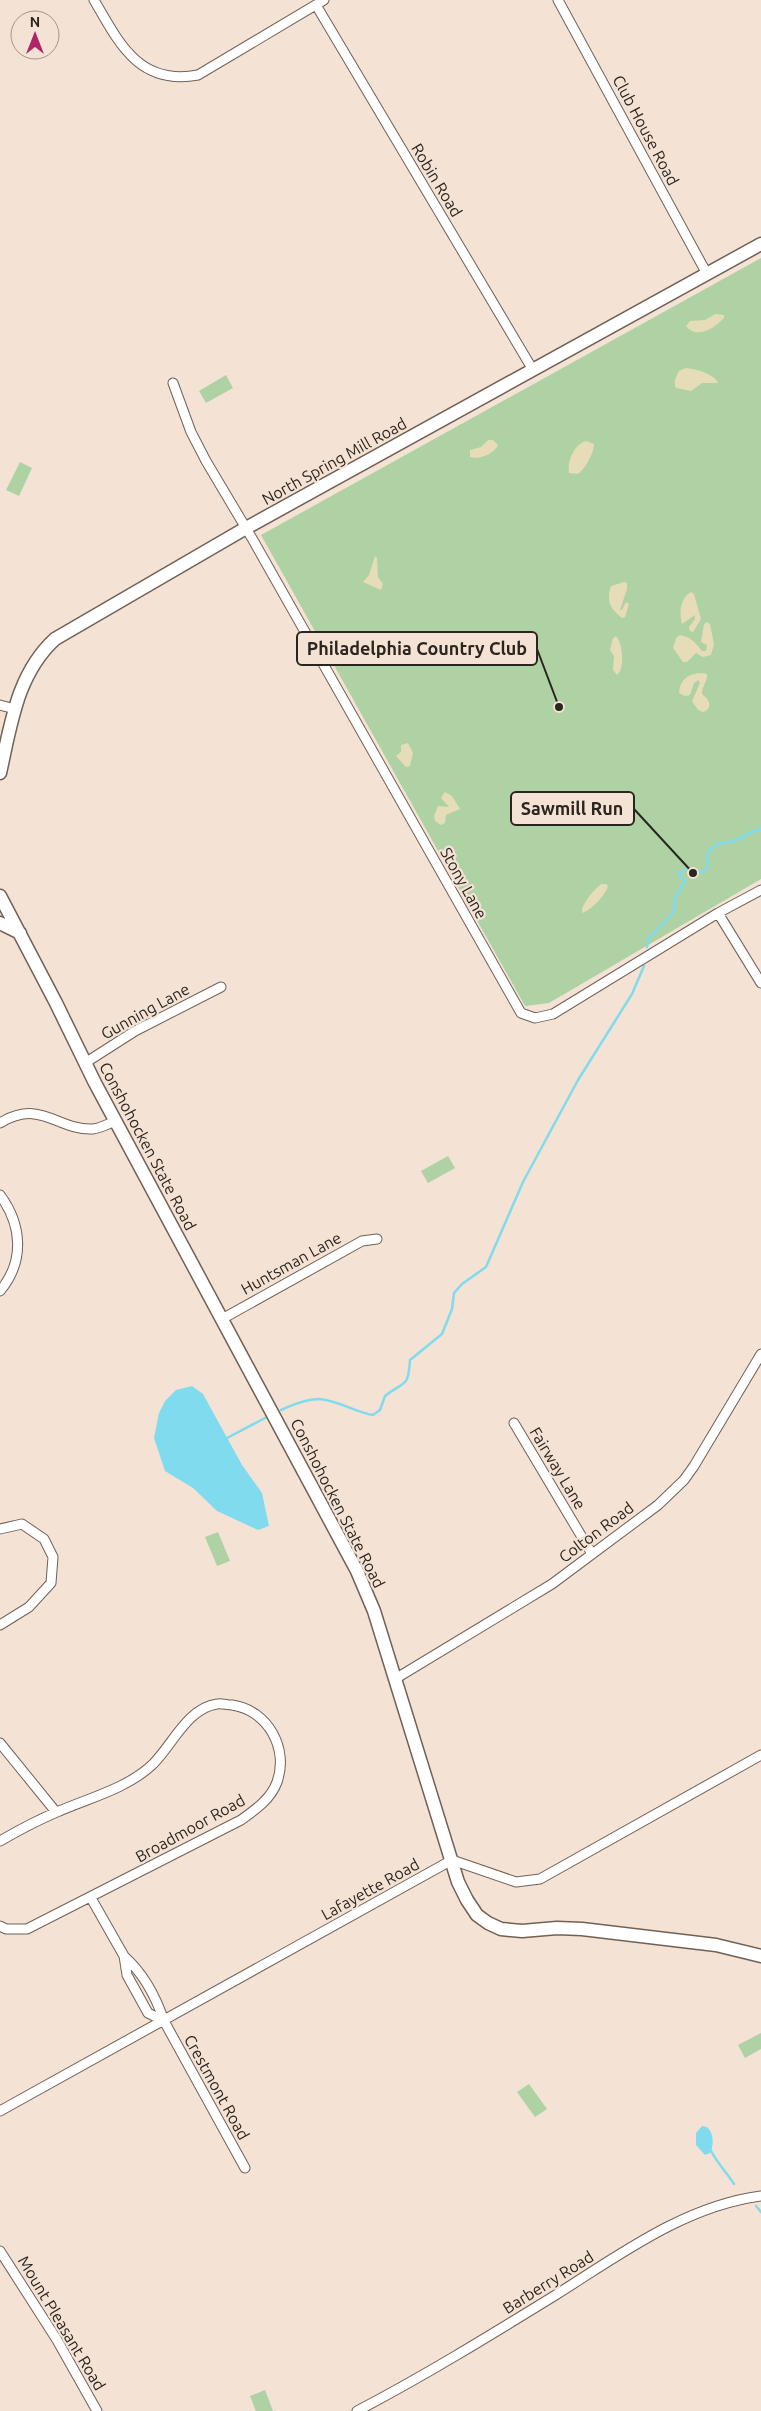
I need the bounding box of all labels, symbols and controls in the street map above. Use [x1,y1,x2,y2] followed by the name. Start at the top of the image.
[10,10,60,60] north arrow
[30,14,40,30] text: N
[609,72,683,188] street label: Club House Road
[408,140,466,220] street label: Robin Road
[259,414,409,508] street label: North Spring Mill Road
[297,632,537,665] callout: Philadelphia Country Club
[307,638,527,658] text: Philadelphia Country Club
[511,792,634,825] callout: Sawmill Run
[521,798,623,818] text: Sawmill Run
[437,844,491,922] street label: Stony Lane
[98,979,192,1043] street label: Gunning Lane
[96,1059,200,1233] street label: Conshohocken State Road
[238,1228,344,1298] street label: Huntsman Lane
[287,1415,389,1591] street label: Conshohocken State Road
[526,1424,590,1512] street label: Fairway Lane
[555,1498,637,1566] street label: Colton Road
[132,1790,248,1866] street label: Broadmoor Road
[318,1855,422,1923] street label: Lafayette Road
[181,2031,253,2143] street label: Crestmont Road
[499,2247,597,2317] street label: Barberry Road
[15,2253,109,2393] street label: Mount Pleasant Road

